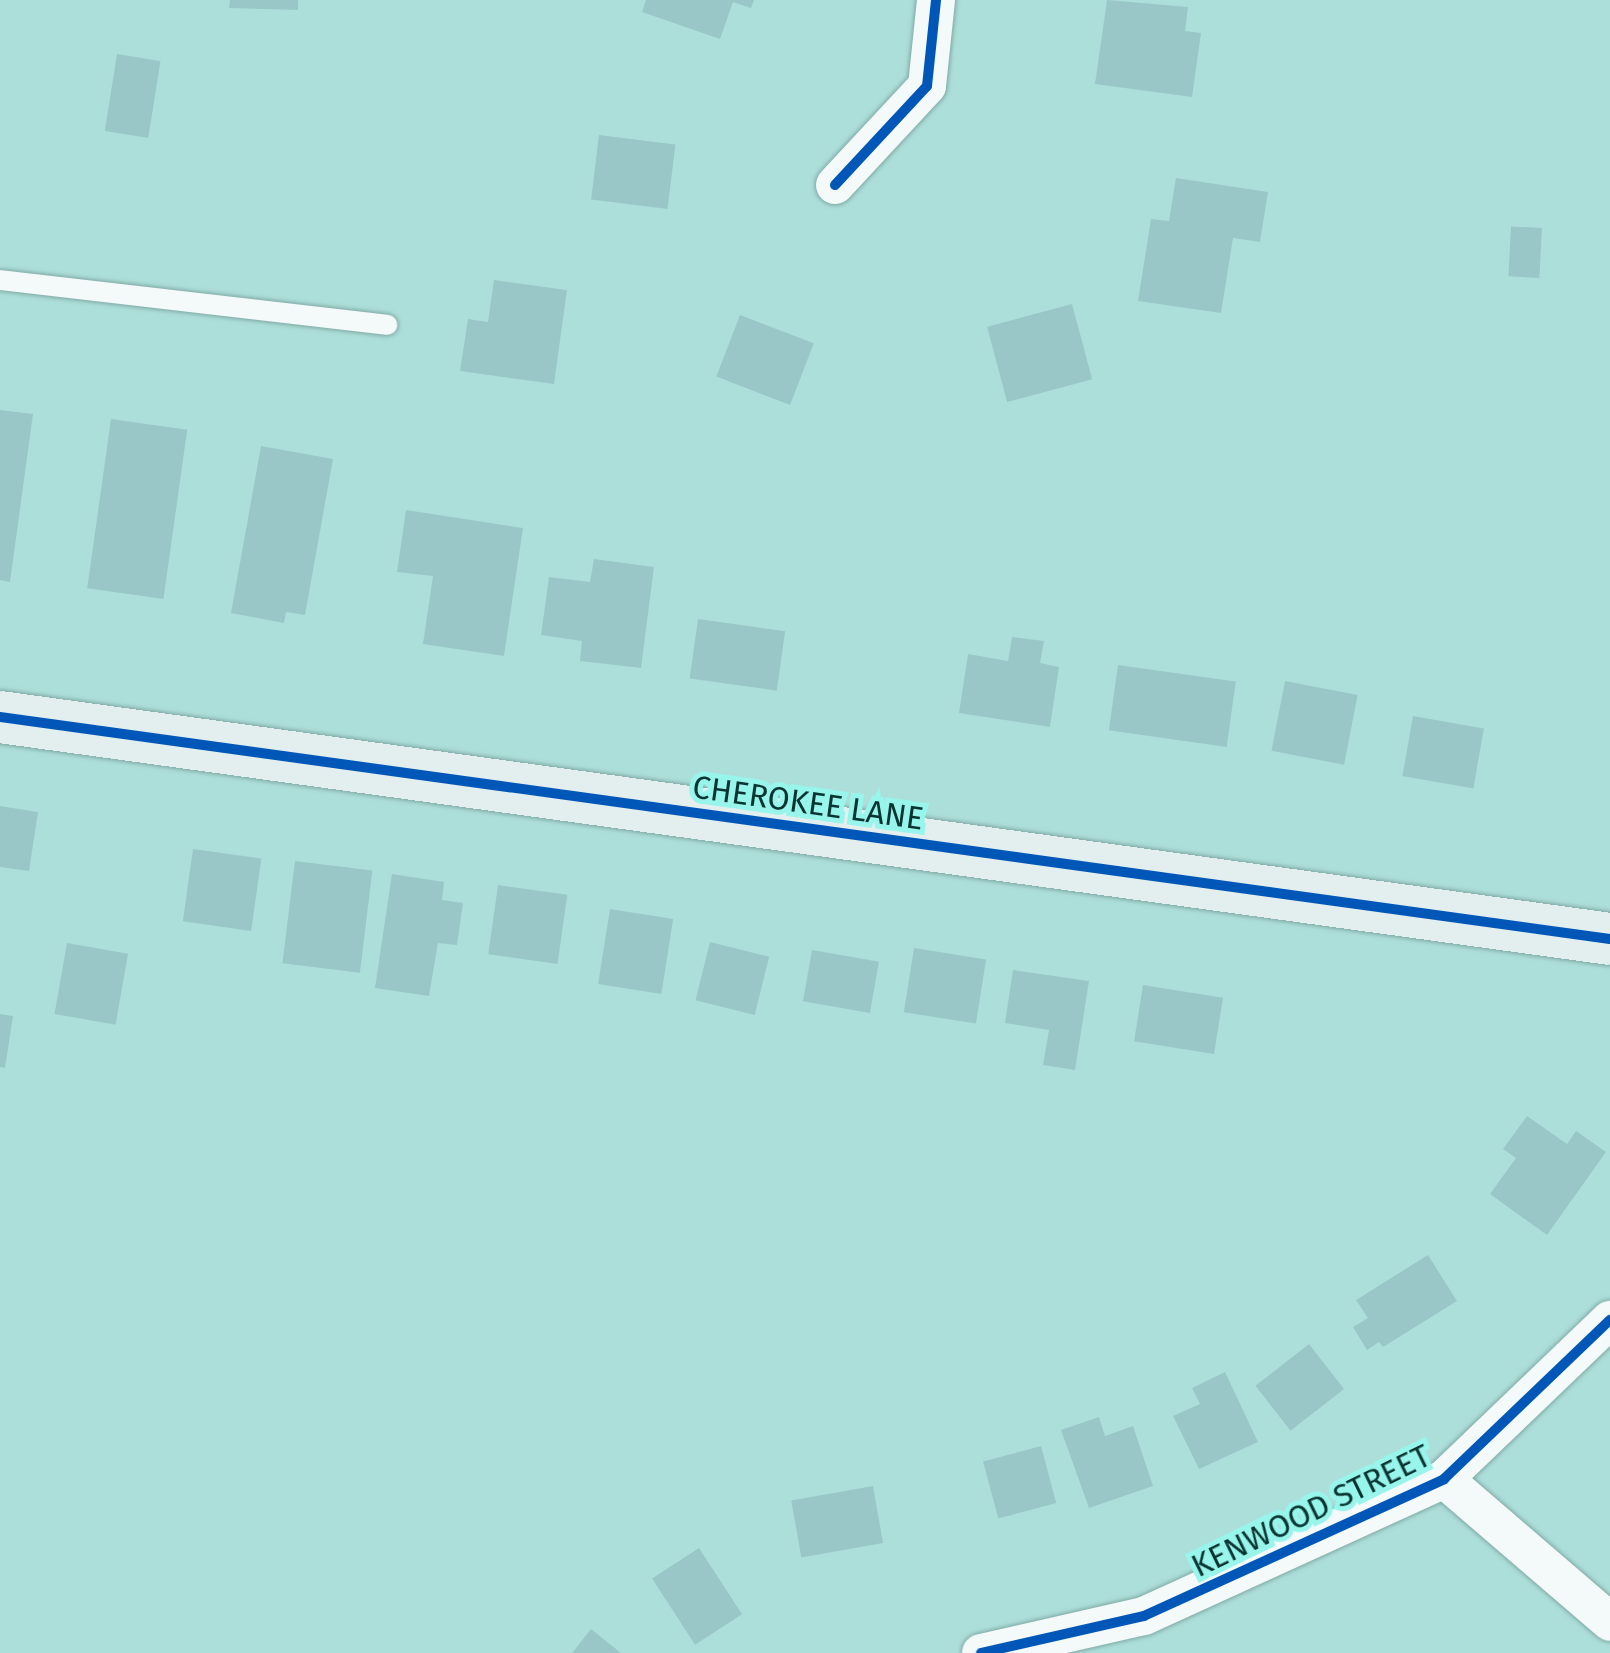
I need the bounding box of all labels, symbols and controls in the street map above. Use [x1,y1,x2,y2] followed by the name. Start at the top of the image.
[690,768,926,838] street label: CHEROKEE LANE
[1185,1437,1437,1585] street label: KENWOOD STREET

